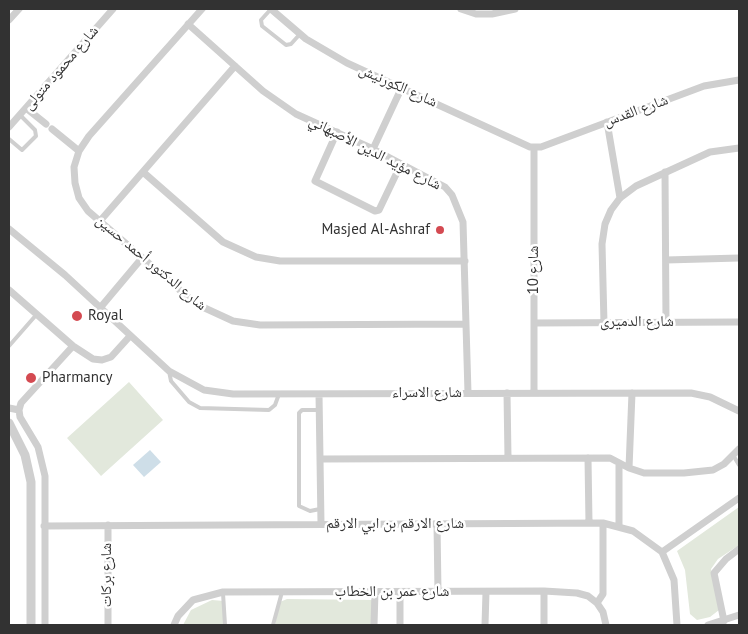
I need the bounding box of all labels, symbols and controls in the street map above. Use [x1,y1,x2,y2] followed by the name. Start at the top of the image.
[20,22,102,114] street label: شارع محمود متولى
[356,61,440,111] street label: شارع الكورنيش
[601,91,671,131] street label: شارع القدس
[306,112,444,194] street label: شارع مؤيد الدين الأصبهاني
[92,211,210,315] street label: شارع الدكتور أحمد حسين
[322,221,430,239] place label: Masjed Al-Ashraf
[434,224,446,236] marker: Masjed Al-Ashraf
[525,246,543,294] street label: شارع 10
[88,307,123,325] place label: Royal
[70,309,84,323] marker: Royal
[600,313,674,331] street label: شارع الدميرى
[42,369,113,387] place label: Pharmancy
[24,371,38,385] marker: Pharmancy
[392,384,462,402] street label: شارع الاسراء
[326,515,464,533] street label: شارع الارقم بن ابي الارقم
[98,543,116,607] street label: شارع بركات
[335,583,449,601] street label: شارع عمر بن الخطاب

